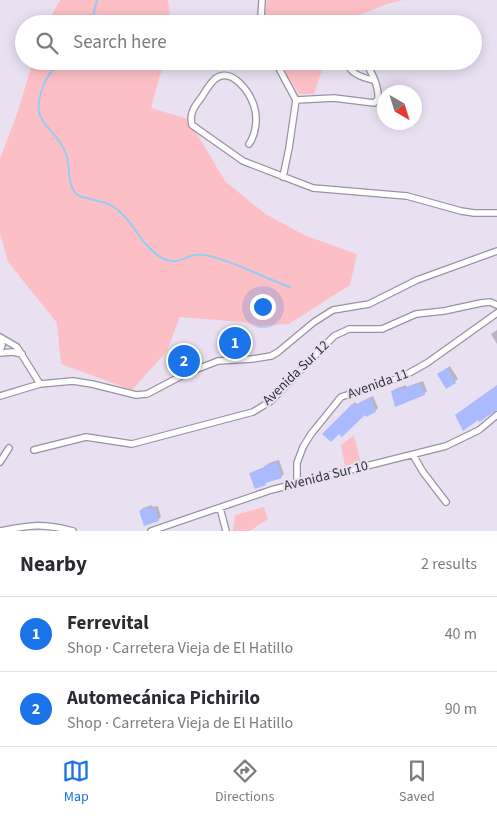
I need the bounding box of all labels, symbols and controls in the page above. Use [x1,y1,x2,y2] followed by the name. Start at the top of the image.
[15,15,482,70] search box
[33,29,61,57] icon: search
[73,29,167,56] text: Search here
[377,85,422,130] north arrow
[250,294,276,320] your location
[219,324,251,362] pin: 1
[258,336,334,410] street label: Avenida Sur 12
[168,342,200,380] pin: 2
[345,364,411,404] street label: Avenida 11
[282,456,370,496] street label: Avenida Sur 10
[20,549,87,579] text: Nearby
[421,553,477,575] text: 2 results
[67,610,149,637] text: Ferrevital
[32,623,40,645] text: 1
[445,623,477,645] text: 40 m
[67,637,293,659] text: Shop · Carretera Vieja de El Hatillo
[67,685,260,712] text: Automecánica Pichirilo
[32,698,40,720] text: 2
[445,698,477,720] text: 90 m
[67,712,293,734] text: Shop · Carretera Vieja de El Hatillo
[62,757,90,807] tab: Map
[215,757,274,807] tab: Directions
[399,757,435,807] tab: Saved

